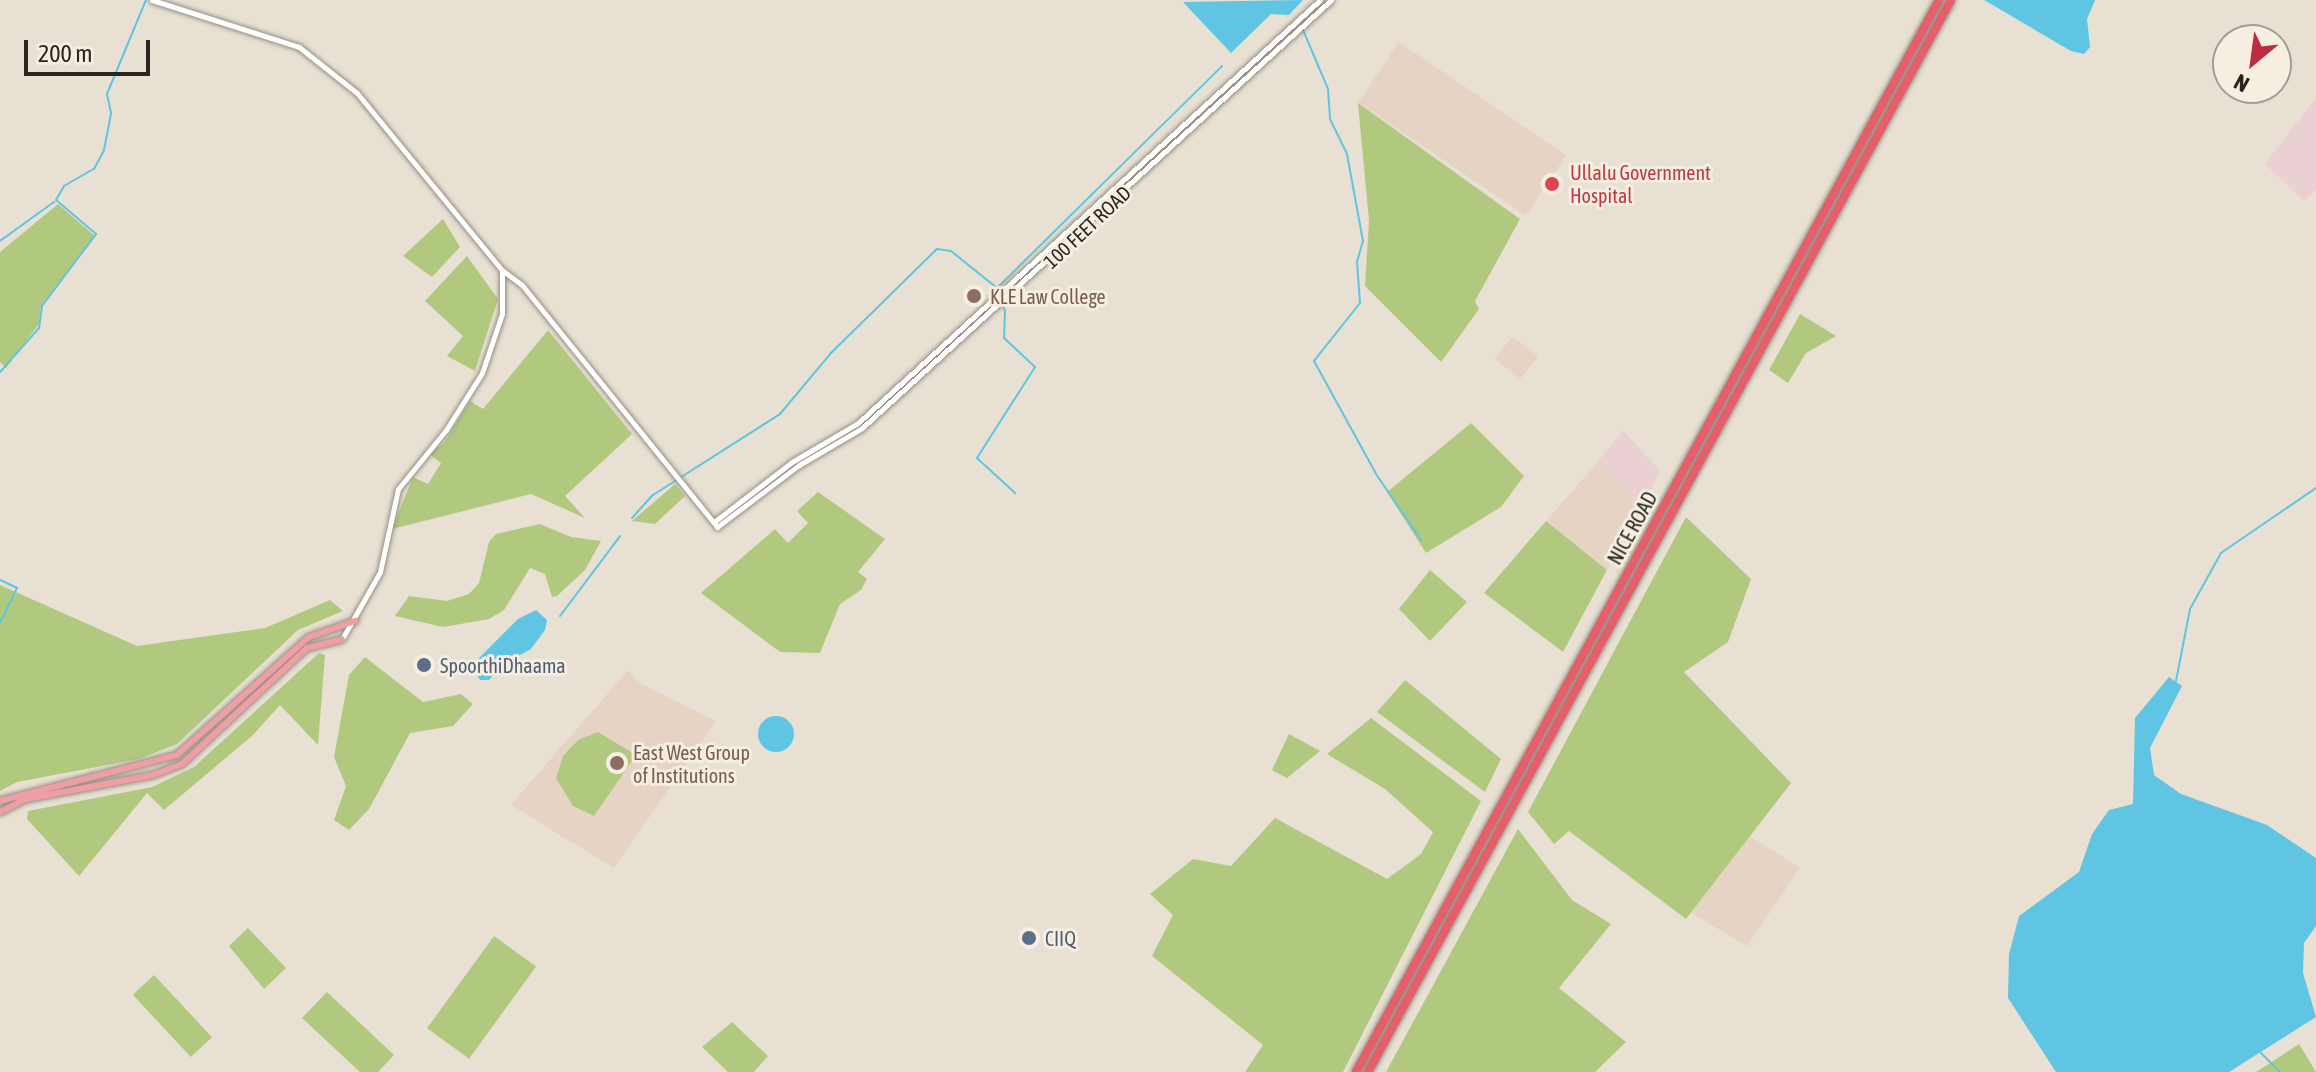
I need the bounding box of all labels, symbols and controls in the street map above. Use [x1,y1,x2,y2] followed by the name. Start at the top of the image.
[28,24,154,74] scale bar
[2212,24,2292,104] north arrow
[38,40,92,67] text: 200 m
[2229,69,2253,98] text: N
[1570,160,1711,207] place label: Ullalu Government Hospital
[1541,173,1563,195] marker: Ullalu Government Hospital
[1039,181,1135,273] street label: 100 FEET ROAD
[990,284,1106,308] place label: KLE Law College
[965,287,983,305] marker: KLE Law College
[1602,487,1662,569] street label: NICE ROAD
[440,653,566,677] place label: SpoorthiDhaama
[415,656,433,674] marker: SpoorthiDhaama
[633,740,750,787] place label: East West Group of Institutions
[608,754,626,772] marker: East West Group of Institutions
[1045,926,1076,950] place label: CIIQ
[1020,929,1038,947] marker: CIIQ

